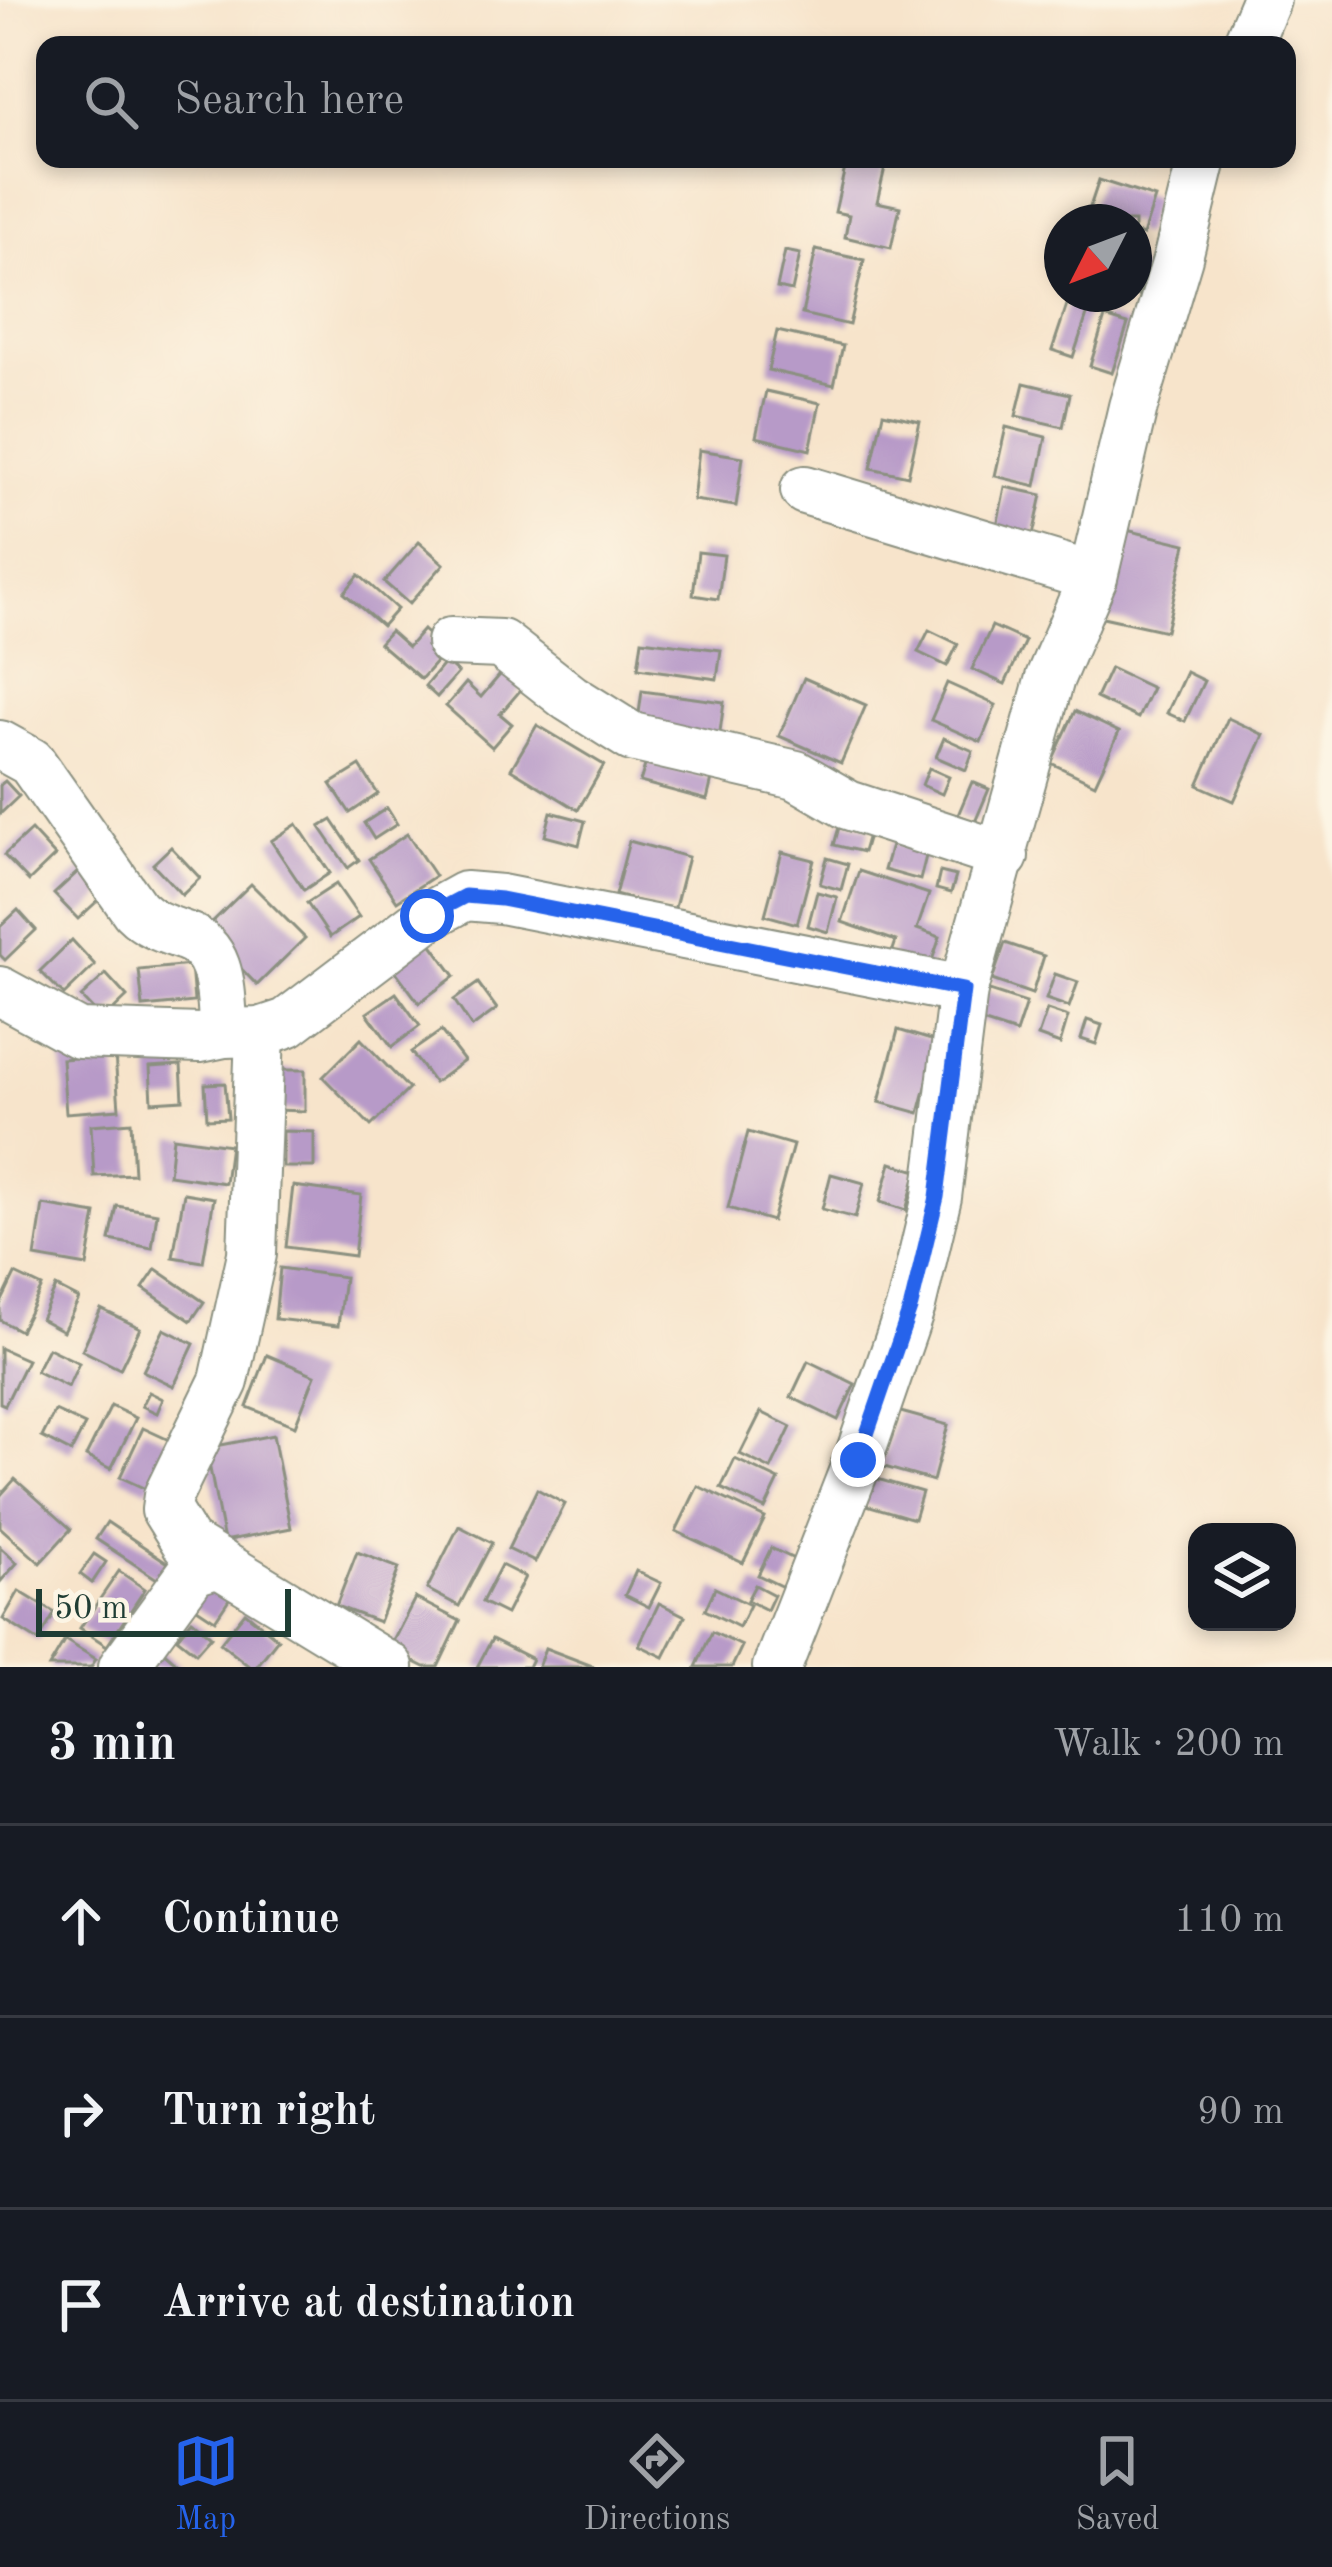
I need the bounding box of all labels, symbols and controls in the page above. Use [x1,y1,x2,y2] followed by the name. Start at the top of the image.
[36,36,1296,168] search box
[78,69,144,135] icon: search
[174,79,404,124] text: Search here
[1044,204,1152,312] north arrow
[400,889,454,943] route start
[831,1433,885,1487] route end
[1188,1523,1296,1631] map controls
[1188,1523,1296,1631] button: layers
[36,1583,291,1636] scale bar
[54,1593,128,1626] text: 50 m
[48,1720,176,1771] text: 3 min
[1053,1725,1284,1764] text: Walk · 200 m
[48,1888,114,1954] icon: ahead
[162,1898,340,1943] text: Continue
[1174,1901,1284,1940] text: 110 m
[48,2080,114,2146] icon: right
[162,2090,375,2135] text: Turn right
[1197,2093,1284,2132] text: 90 m
[48,2272,114,2338] icon: arrive
[162,2282,575,2327] text: Arrive at destination
[173,2428,239,2541] tab: Map
[584,2428,730,2541] tab: Directions
[1075,2428,1159,2541] tab: Saved

